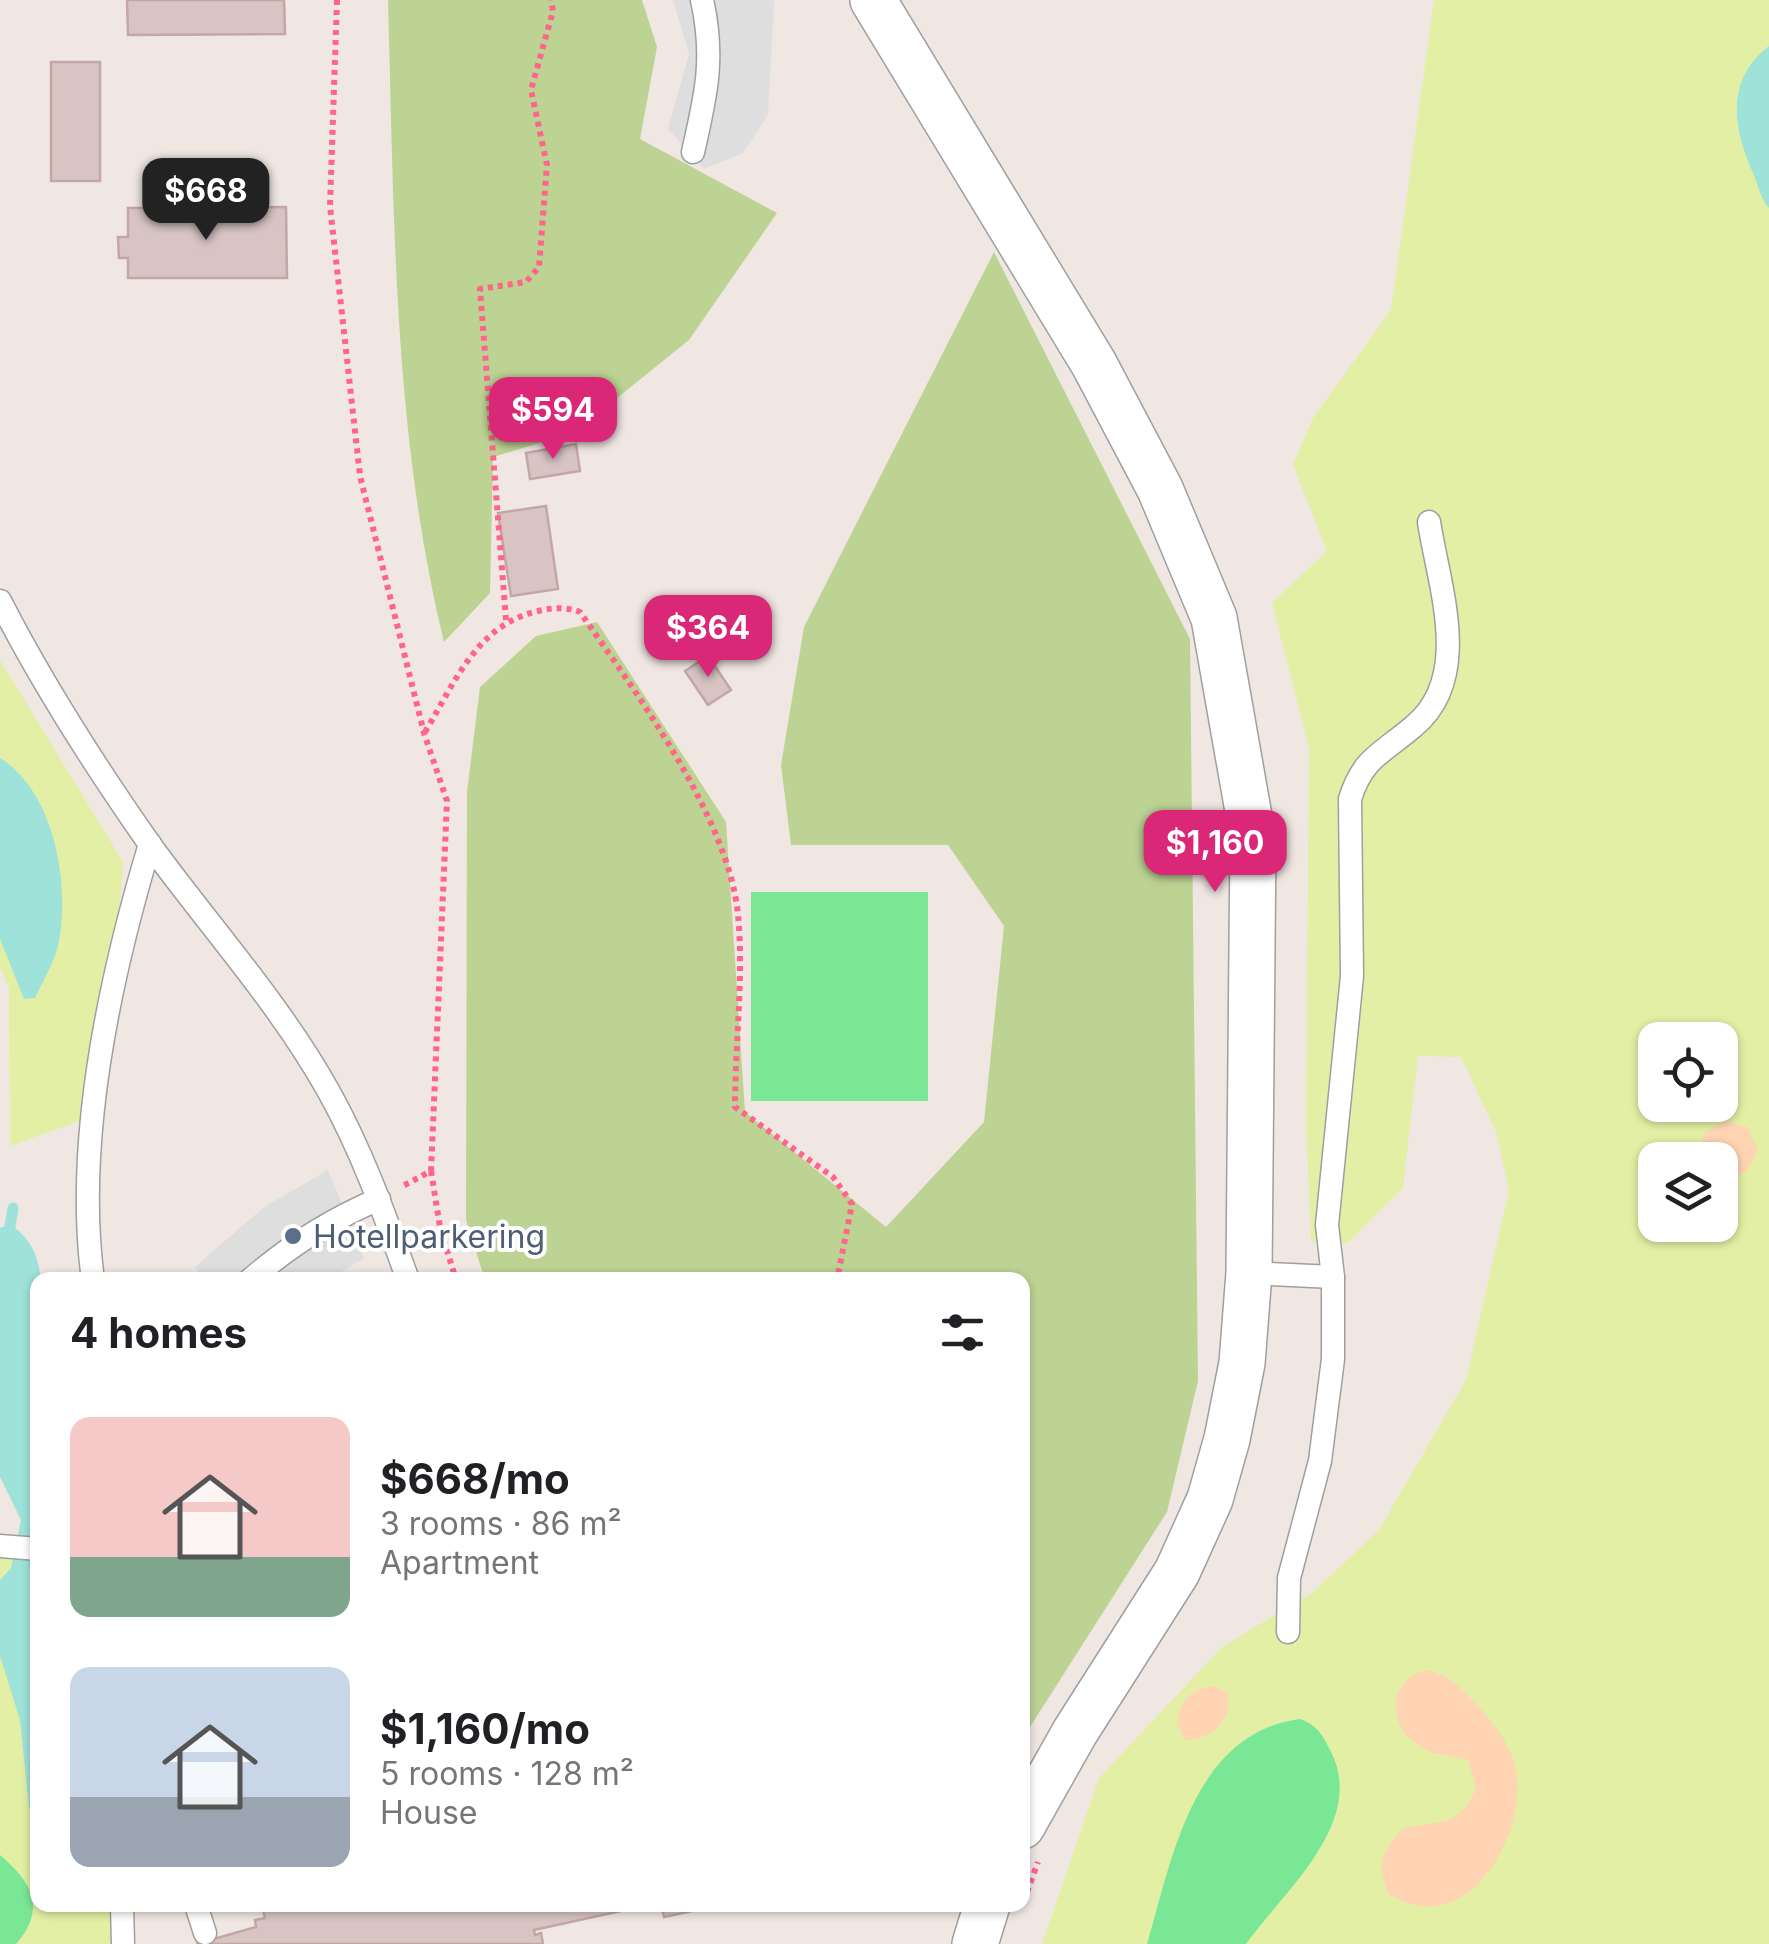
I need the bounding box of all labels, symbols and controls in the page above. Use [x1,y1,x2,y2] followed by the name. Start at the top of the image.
[147,158,265,243] pin: $668
[164,171,248,210] text: $668
[494,377,612,462] pin: $594
[511,390,595,429] text: $594
[649,595,767,680] pin: $364
[666,608,750,647] text: $364
[1134,810,1296,895] pin: $1,160
[1166,823,1264,862] text: $1,160
[1638,1022,1738,1242] map controls
[1638,1022,1738,1122] button: locate
[1638,1142,1738,1242] button: layers
[313,1217,545,1256] place label: Hotellparkering
[282,1225,304,1247] marker: Hotellparkering
[935,1305,990,1360] icon: filters
[70,1307,247,1358] text: 4 homes
[380,1453,570,1504] text: $668/mo
[150,1457,270,1577] icon: home
[380,1504,622,1543] text: 3 rooms · 86 m²
[380,1543,539,1582] text: Apartment
[380,1703,590,1754] text: $1,160/mo
[150,1707,270,1827] icon: home
[380,1754,634,1793] text: 5 rooms · 128 m²
[380,1793,477,1832] text: House

